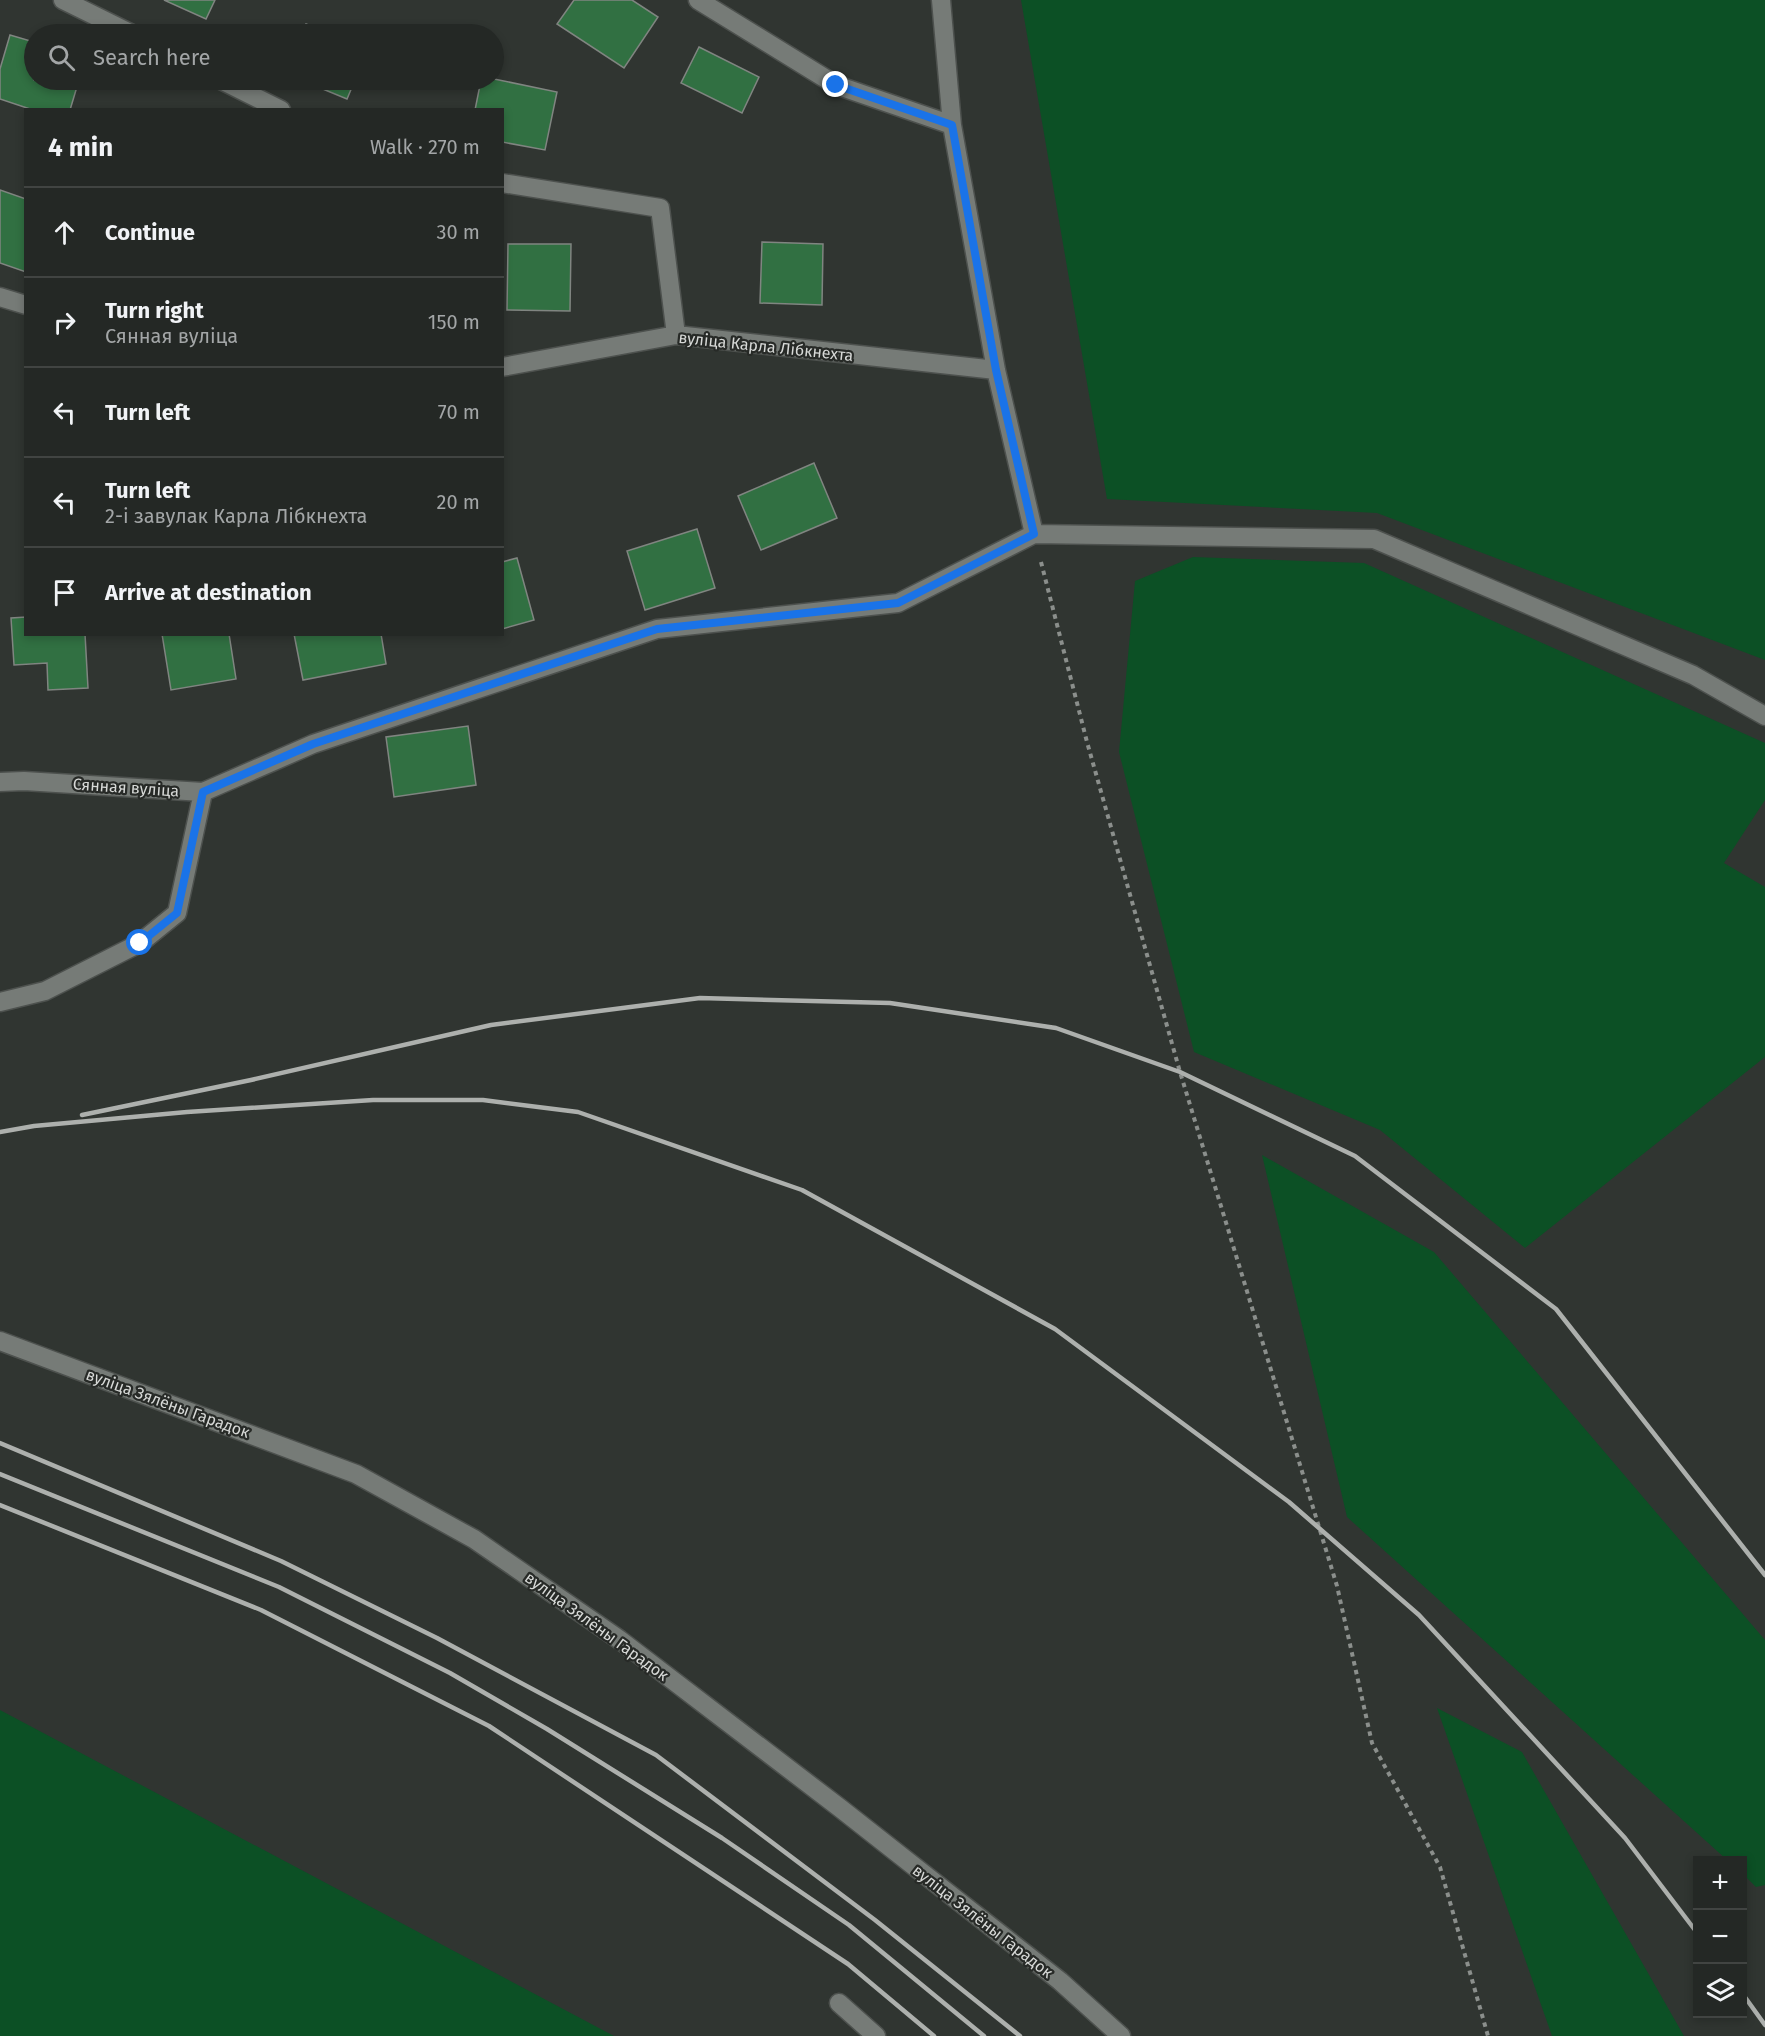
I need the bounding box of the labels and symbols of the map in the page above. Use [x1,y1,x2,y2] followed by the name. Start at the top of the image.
[822,71,848,97] route end
[678,328,854,365] street label: вуліца Карла Лібкнехта
[72,774,180,801] street label: Сянная вуліца
[126,929,152,955] route start
[83,1365,253,1442] street label: вуліца Зялёны Гарадок
[521,1568,673,1685] street label: вуліца Зялёны Гарадок
[909,1861,1057,1983] street label: вуліца Зялёны Гарадок

